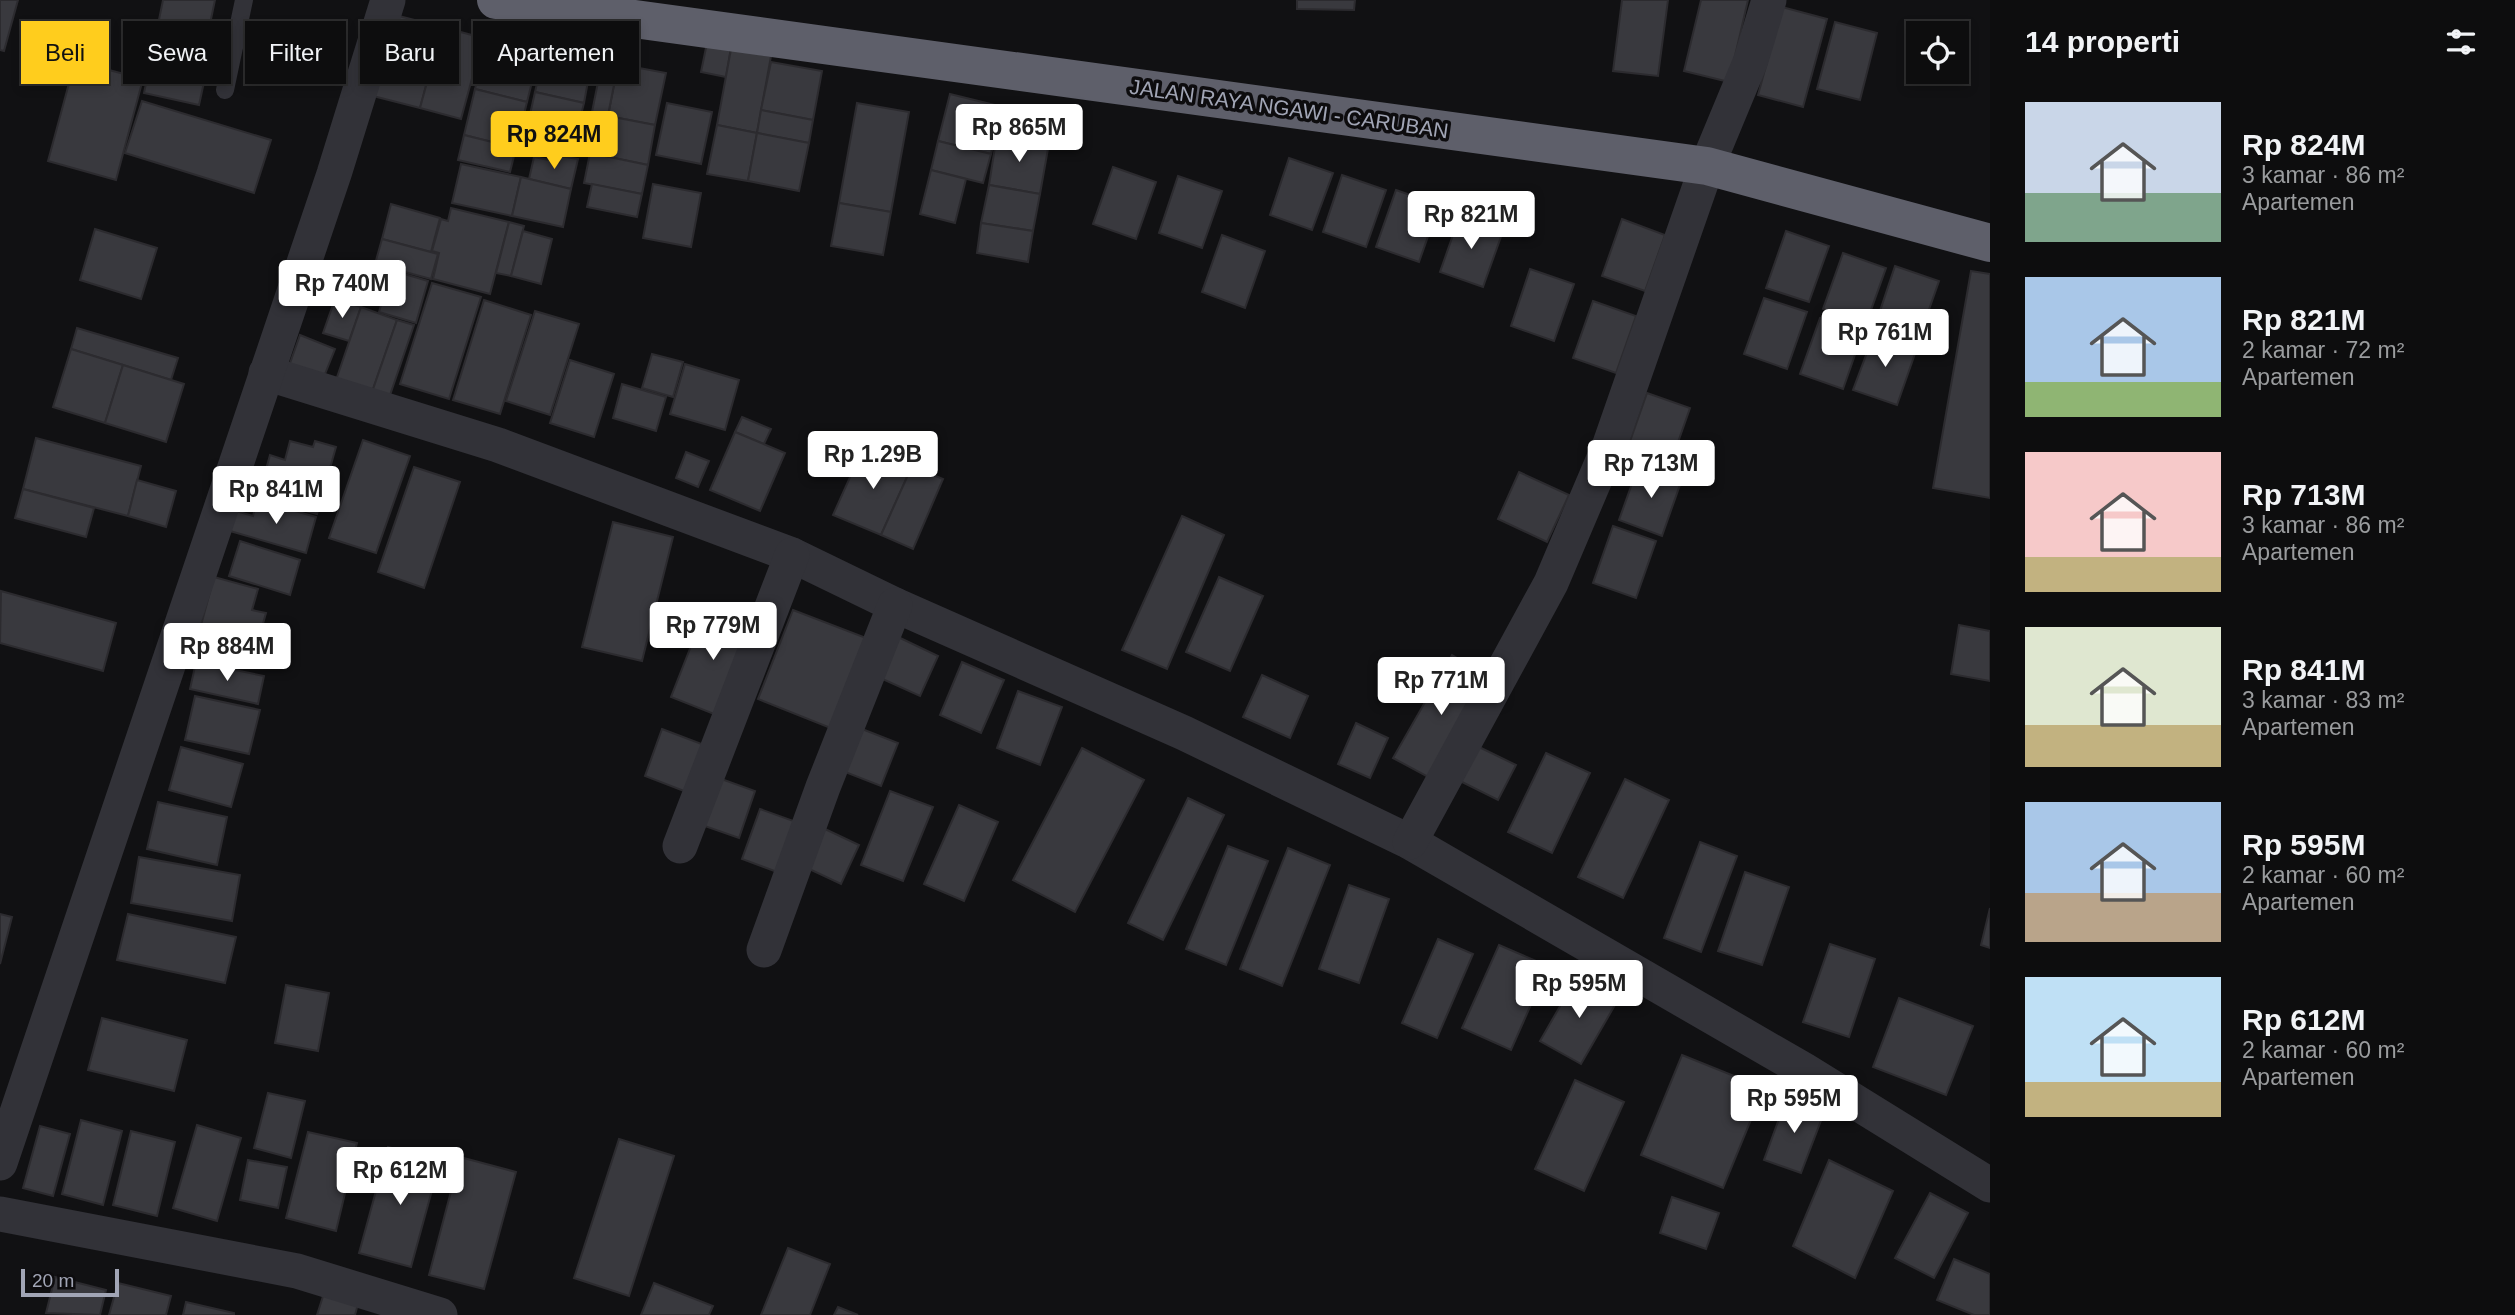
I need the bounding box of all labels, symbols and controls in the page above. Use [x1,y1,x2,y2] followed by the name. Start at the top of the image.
[21,21,109,84] chip: Beli
[123,21,231,84] chip: Sewa
[245,21,346,84] chip: Filter
[360,21,459,84] chip: Baru
[473,21,639,84] chip: Apartemen
[1906,21,1969,84] map controls
[1906,21,1969,84] button: locate
[2442,23,2480,61] icon: filters
[2025,25,2180,58] text: 14 properti
[1128,75,1450,142] street label: JALAN RAYA NGAWI - CARUBAN
[954,104,1084,164] pin: Rp 865M
[489,111,619,171] pin: Rp 824M
[972,114,1066,140] text: Rp 865M
[507,121,601,147] text: Rp 824M
[2242,128,2365,161] text: Rp 824M
[2081,130,2165,214] icon: home
[2242,162,2404,188] text: 3 kamar · 86 m²
[2242,189,2355,215] text: Apartemen
[1406,191,1536,251] pin: Rp 821M
[1424,201,1518,227] text: Rp 821M
[277,260,407,320] pin: Rp 740M
[295,270,389,296] text: Rp 740M
[2242,303,2365,336] text: Rp 821M
[2081,305,2165,389] icon: home
[1820,310,1950,369] pin: Rp 761M
[1838,319,1932,345] text: Rp 761M
[2242,337,2404,363] text: 2 kamar · 72 m²
[2242,364,2355,390] text: Apartemen
[801,432,945,491] pin: Rp 1.29B
[1586,440,1716,500] pin: Rp 713M
[824,441,922,467] text: Rp 1.29B
[1604,450,1698,476] text: Rp 713M
[211,466,341,526] pin: Rp 841M
[229,476,323,502] text: Rp 841M
[2242,478,2365,511] text: Rp 713M
[2081,480,2165,564] icon: home
[2242,512,2404,538] text: 3 kamar · 86 m²
[2242,539,2355,565] text: Apartemen
[648,602,778,662] pin: Rp 779M
[666,612,760,638] text: Rp 779M
[162,624,292,683] pin: Rp 884M
[180,633,274,659] text: Rp 884M
[2242,653,2365,686] text: Rp 841M
[2081,655,2165,739] icon: home
[1376,658,1506,717] pin: Rp 771M
[1394,667,1488,693] text: Rp 771M
[2242,687,2404,713] text: 3 kamar · 83 m²
[2242,714,2355,740] text: Apartemen
[2242,828,2365,861] text: Rp 595M
[2081,830,2165,914] icon: home
[2242,862,2404,888] text: 2 kamar · 60 m²
[2242,889,2355,915] text: Apartemen
[1514,960,1644,1020] pin: Rp 595M
[1532,970,1626,996] text: Rp 595M
[2242,1003,2365,1036] text: Rp 612M
[2081,1005,2165,1089] icon: home
[2242,1037,2404,1063] text: 2 kamar · 60 m²
[2242,1064,2355,1090] text: Apartemen
[1729,1076,1859,1135] pin: Rp 595M
[1747,1085,1841,1111] text: Rp 595M
[335,1148,465,1207] pin: Rp 612M
[353,1157,447,1183] text: Rp 612M
[21,1266,119,1298] scale bar
[32,1270,74,1291] text: 20 m

